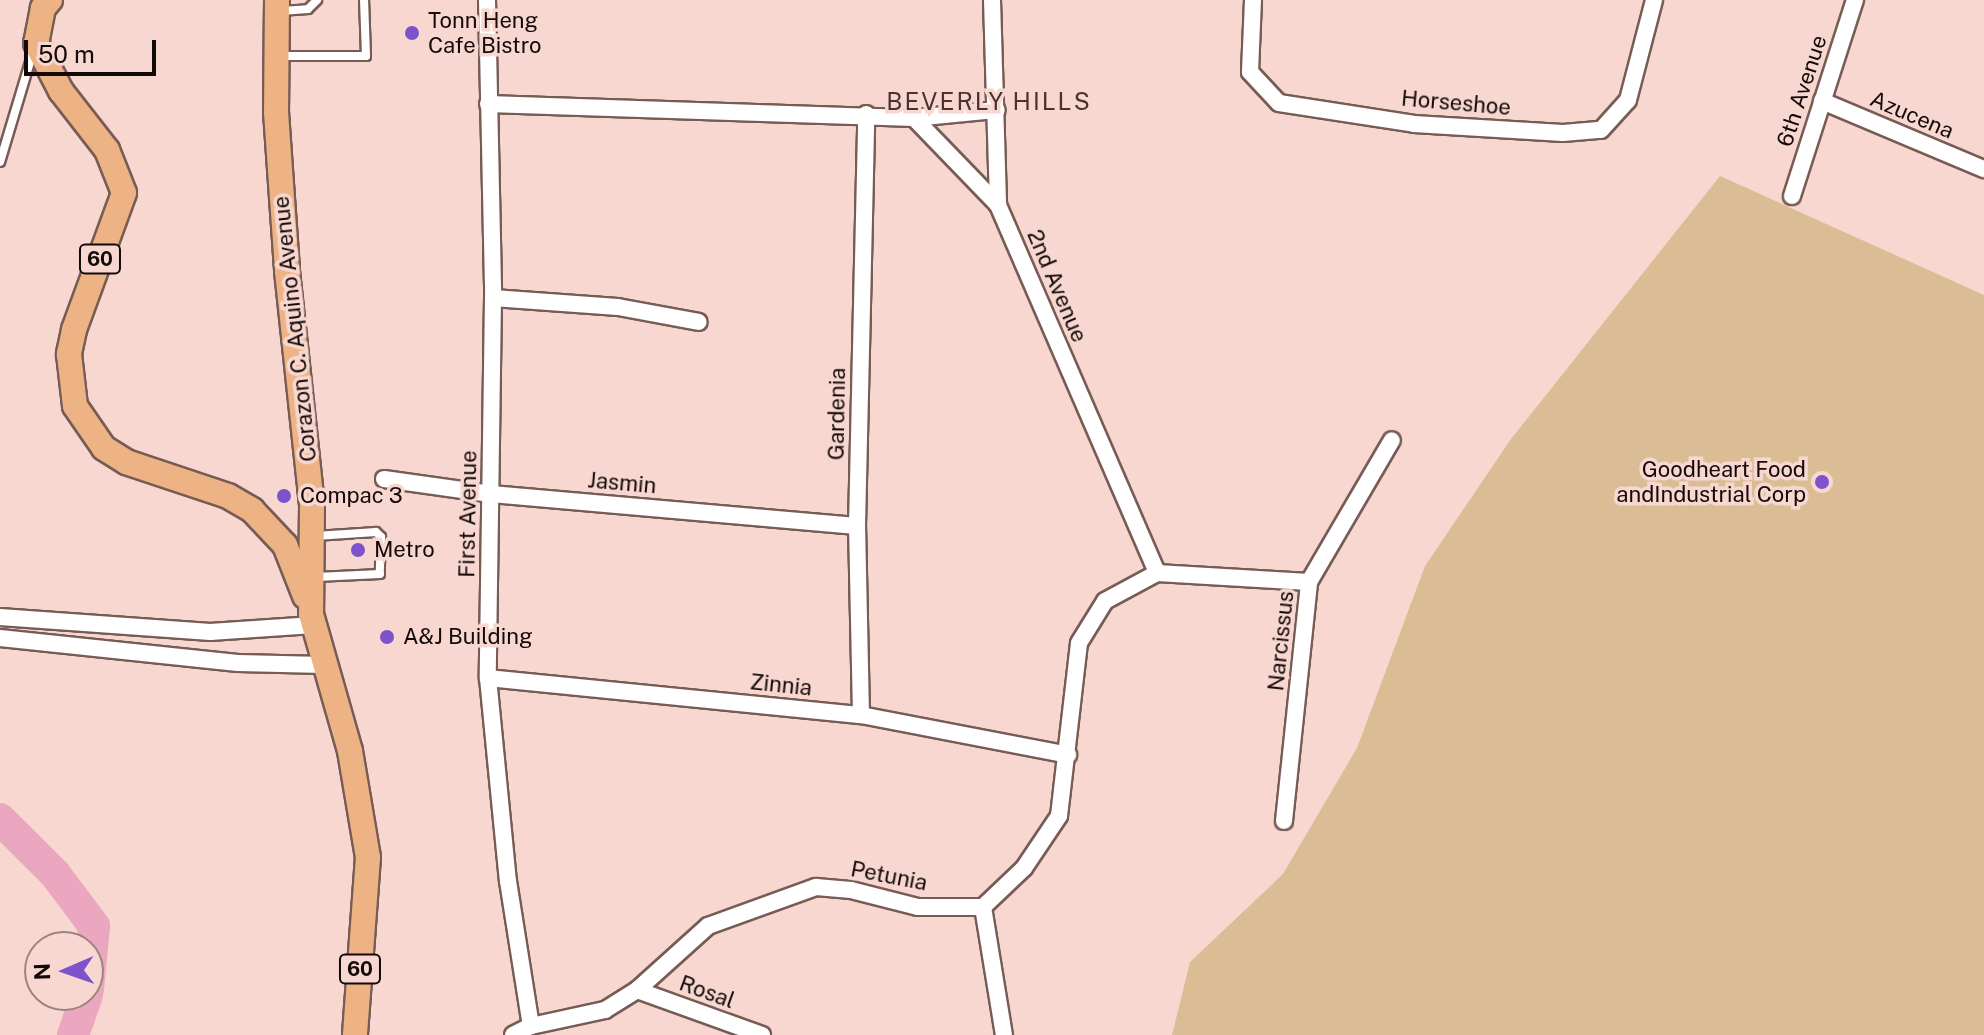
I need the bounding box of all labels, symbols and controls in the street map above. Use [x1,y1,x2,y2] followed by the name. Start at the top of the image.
[428,7,542,58] place label: Tonn Heng Cafe Bistro
[28,24,160,74] scale bar
[403,24,421,42] marker: Tonn Heng Cafe Bistro
[1772,32,1832,150] street label: 6th Avenue
[38,40,95,68] text: 50 m
[1400,85,1512,121] street label: Horseshoe
[1866,86,1958,144] street label: Azucena
[886,88,1092,116] district label: BEVERLY HILLS
[268,195,322,463] street label: Corazon C. Aquino Avenue
[1021,226,1093,346] street label: 2nd Avenue
[78,243,122,275] road number: 60
[823,367,851,461] street label: Gardenia
[454,450,482,578] street label: First Avenue
[1616,456,1806,508] place label: Goodheart Food andIndustrial Corp
[586,467,658,499] street label: Jasmin
[1813,473,1831,491] marker: Goodheart Food andIndustrial Corp
[300,483,403,509] place label: Compac 3
[275,487,293,505] marker: Compac 3
[374,537,435,563] place label: Metro
[349,541,367,559] marker: Metro
[1263,590,1299,692] street label: Narcissus
[403,624,533,650] place label: A&J Building
[378,628,396,646] marker: A&J Building
[749,669,813,701] street label: Zinnia
[848,856,930,896] street label: Petunia
[24,931,104,1011] north arrow
[338,953,382,985] road number: 60
[29,963,55,981] text: N
[676,970,738,1014] street label: Rosal

